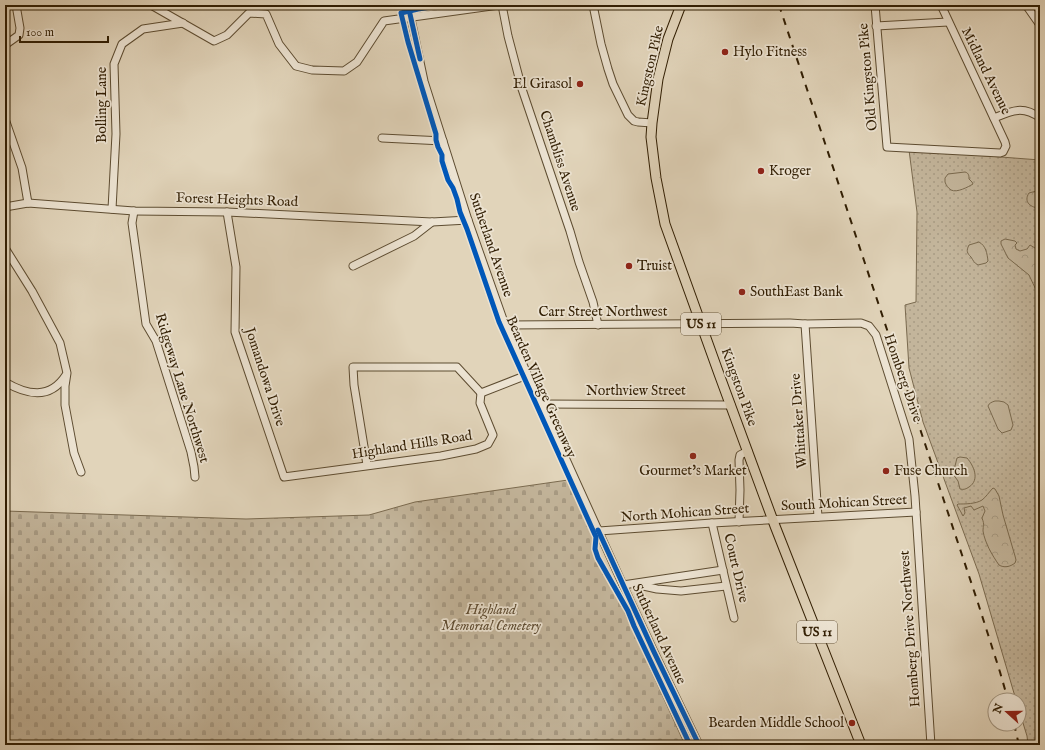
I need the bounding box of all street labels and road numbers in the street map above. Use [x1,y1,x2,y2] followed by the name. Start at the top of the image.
[854,22,882,132] street label: Old Kingston Pike
[632,23,668,108] street label: Kingston Pike
[957,24,1015,118] street label: Midland Avenue
[93,66,111,143] street label: Bolling Lane
[535,108,585,214] street label: Chambliss Avenue
[176,189,299,211] street label: Forest Heights Road
[465,191,517,300] street label: Sutherland Avenue
[539,303,668,321] street label: Carr Street Northwest
[151,311,213,465] street label: Ridgeway Lane Northwest
[502,313,580,461] street label: Bearden Village Greenway
[681,313,721,335] road number: US 11
[240,323,290,429] street label: Jomandowa Drive
[879,331,927,425] street label: Homberg Drive
[716,345,762,429] street label: Kingston Pike
[787,372,811,469] street label: Whittaker Drive
[586,382,686,400] street label: Northview Street
[350,427,474,463] street label: Highland Hills Road
[780,491,908,515] street label: South Mohican Street
[620,500,750,526] street label: North Mohican Street
[719,532,753,605] street label: Court Drive
[896,550,924,708] street label: Homberg Drive Northwest
[628,581,690,688] street label: Sutherland Avenue
[797,621,837,643] road number: US 11

